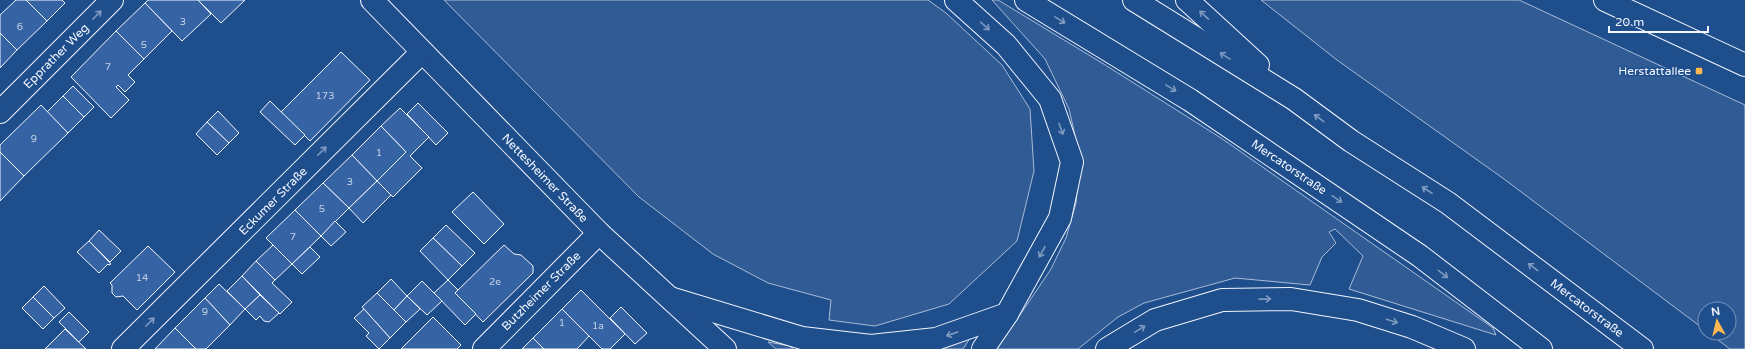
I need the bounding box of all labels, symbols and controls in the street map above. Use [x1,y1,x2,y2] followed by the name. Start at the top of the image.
[1609,8,1708,34] scale bar
[92,10,102,20] one-way arrow
[1199,11,1209,20] one-way arrow
[1615,15,1644,29] text: 20 m
[180,16,186,28] house number: 3
[1054,17,1066,25] one-way arrow
[17,21,23,33] house number: 6
[21,21,91,91] street label: Epprather Weg
[980,22,990,31] one-way arrow
[141,39,147,51] house number: 5
[1219,52,1231,60] one-way arrow
[105,61,111,73] house number: 7
[1618,64,1691,78] place label: Herstattallee
[1694,66,1704,76] marker: Herstattallee
[1165,84,1176,92] one-way arrow
[316,90,334,102] house number: 173
[1314,114,1325,122] one-way arrow
[1057,123,1065,135] one-way arrow
[499,131,591,225] street label: Nettesheimer Straße
[31,133,37,145] house number: 9
[1249,137,1329,197] street label: Mercatorstraße
[317,146,327,156] one-way arrow
[376,147,382,159] house number: 1
[236,164,310,238] street label: Eckumer Straße
[347,176,353,188] house number: 3
[1422,186,1433,195] one-way arrow
[1331,195,1342,204] one-way arrow
[319,203,325,215] house number: 5
[290,231,296,243] house number: 7
[1037,245,1045,257] one-way arrow
[499,248,584,333] street label: Butzheimer Straße
[1527,263,1538,271] one-way arrow
[1437,270,1448,278] one-way arrow
[136,272,148,284] house number: 14
[489,276,501,288] house number: 2e
[1548,276,1626,340] street label: Mercatorstraße
[1258,295,1271,303] one-way arrow
[1697,301,1737,341] north arrow
[1710,305,1721,319] text: N
[202,306,208,318] house number: 9
[145,317,155,326] one-way arrow
[559,317,565,329] house number: 1
[1385,318,1398,325] one-way arrow
[592,320,604,332] house number: 1a
[1134,325,1145,333] one-way arrow
[946,330,958,338] one-way arrow

